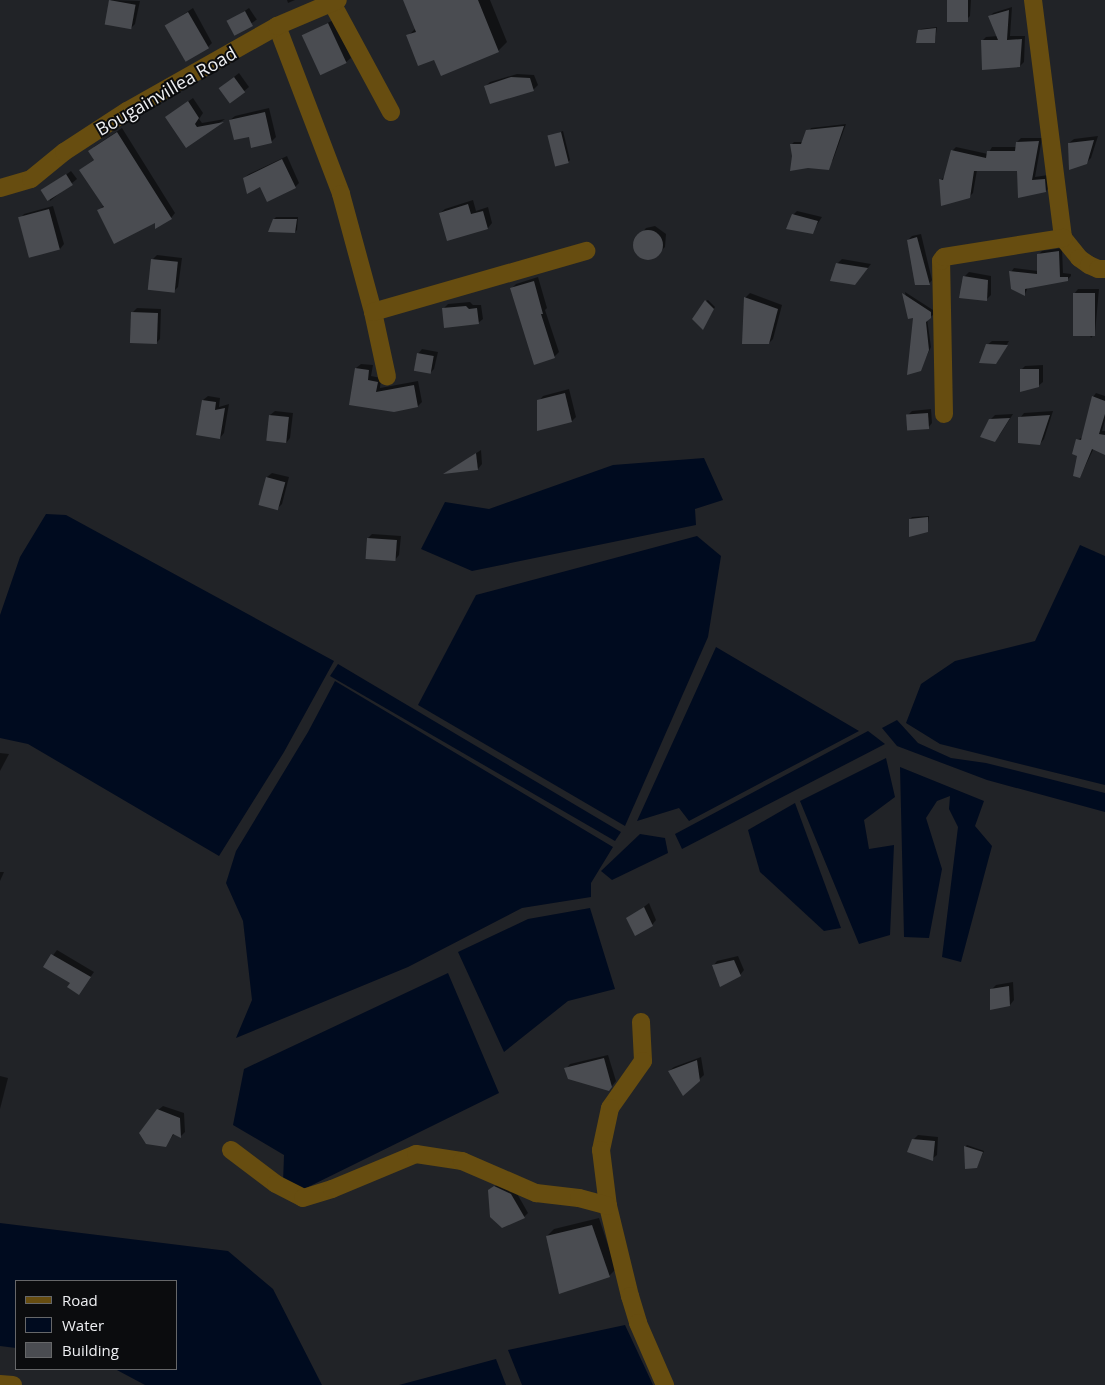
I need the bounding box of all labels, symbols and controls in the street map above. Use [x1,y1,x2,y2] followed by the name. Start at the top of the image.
[92,42,240,140] street label: Bougainvillea Road
[15,1280,178,1370] legend
[62,1290,98,1310] text: Road
[62,1315,104,1335] text: Water
[62,1340,119,1360] text: Building

